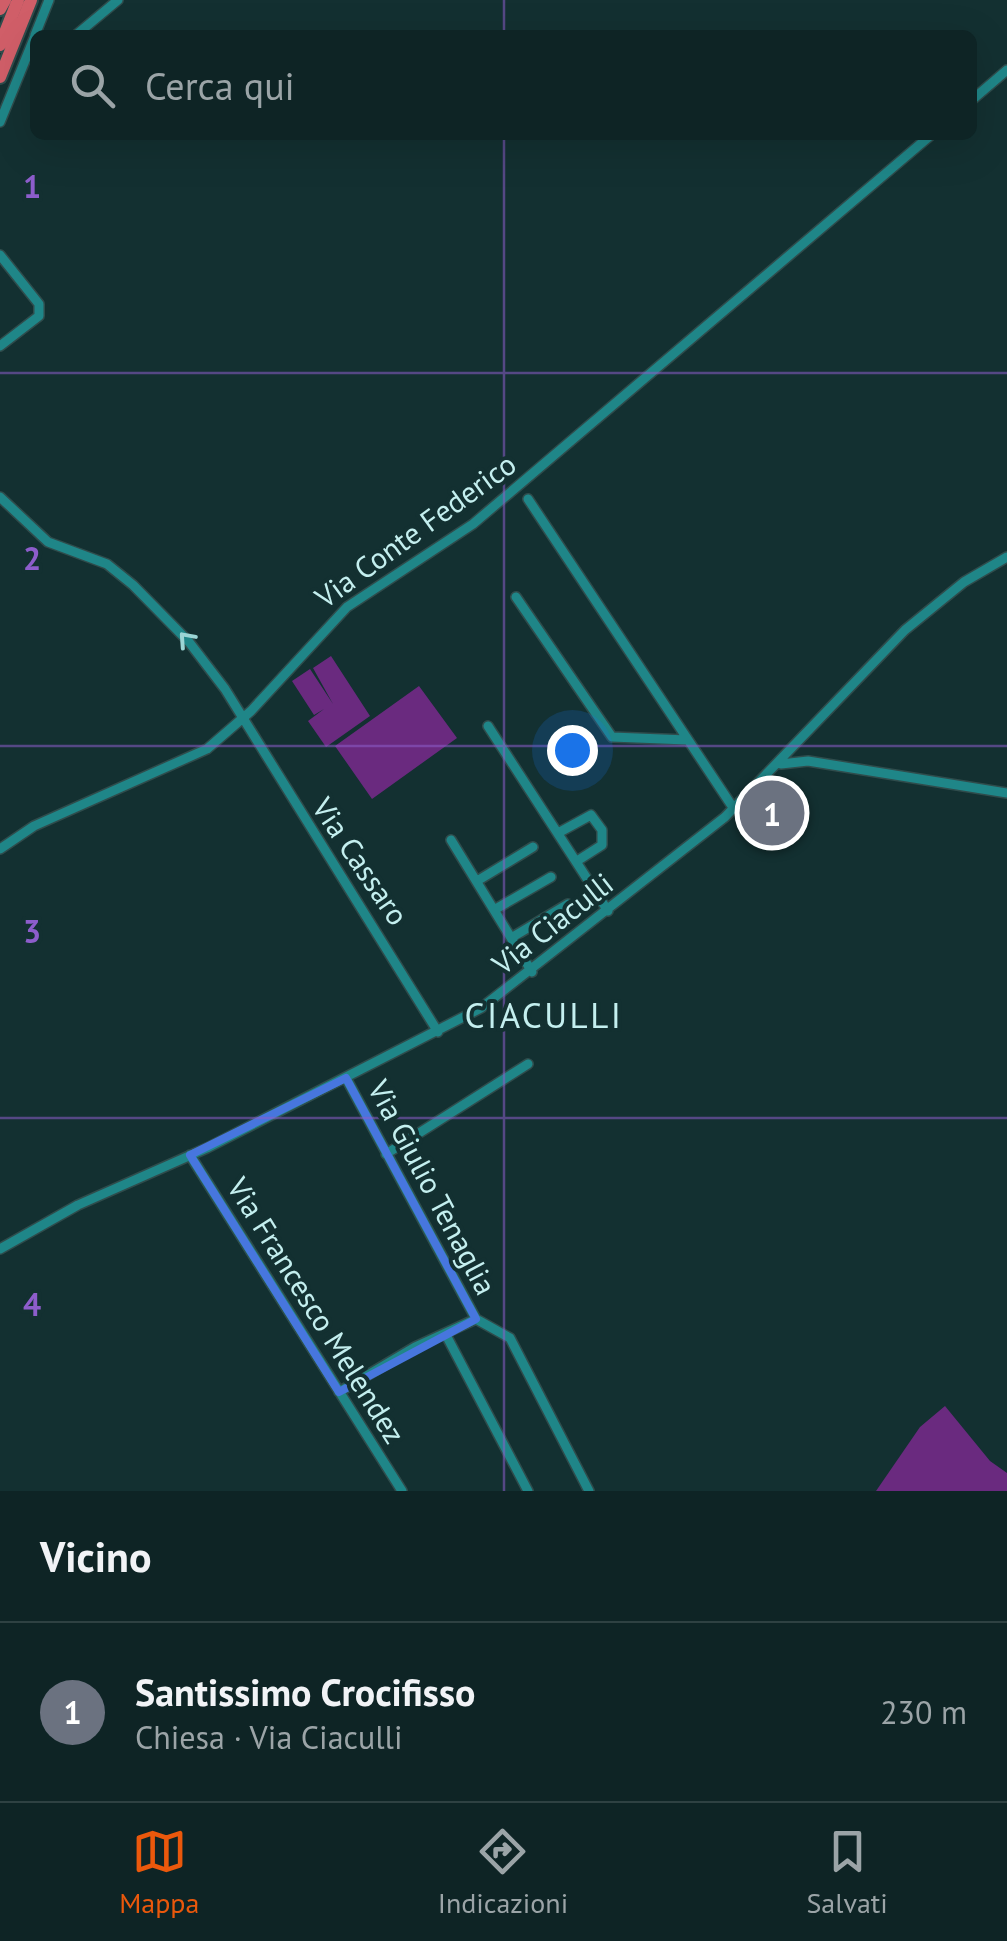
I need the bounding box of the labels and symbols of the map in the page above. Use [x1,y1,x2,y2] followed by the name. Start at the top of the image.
[23,165,41,207] text: 1
[306,444,523,617] street label: Via Conte Federico
[23,537,41,579] text: 2
[180,633,198,651] one-way arrow
[547,725,598,776] your location
[740,776,804,850] pin: 1
[303,789,418,932] street label: Via Cassaro
[483,864,620,983] street label: Via Ciaculli
[23,910,41,952] text: 3
[465,992,623,1038] district label: CIACULLI
[360,1072,506,1301] street label: Via Giulio Tenaglia
[219,1169,415,1450] street label: Via Francesco Melendez
[23,1283,41,1325] text: 4

